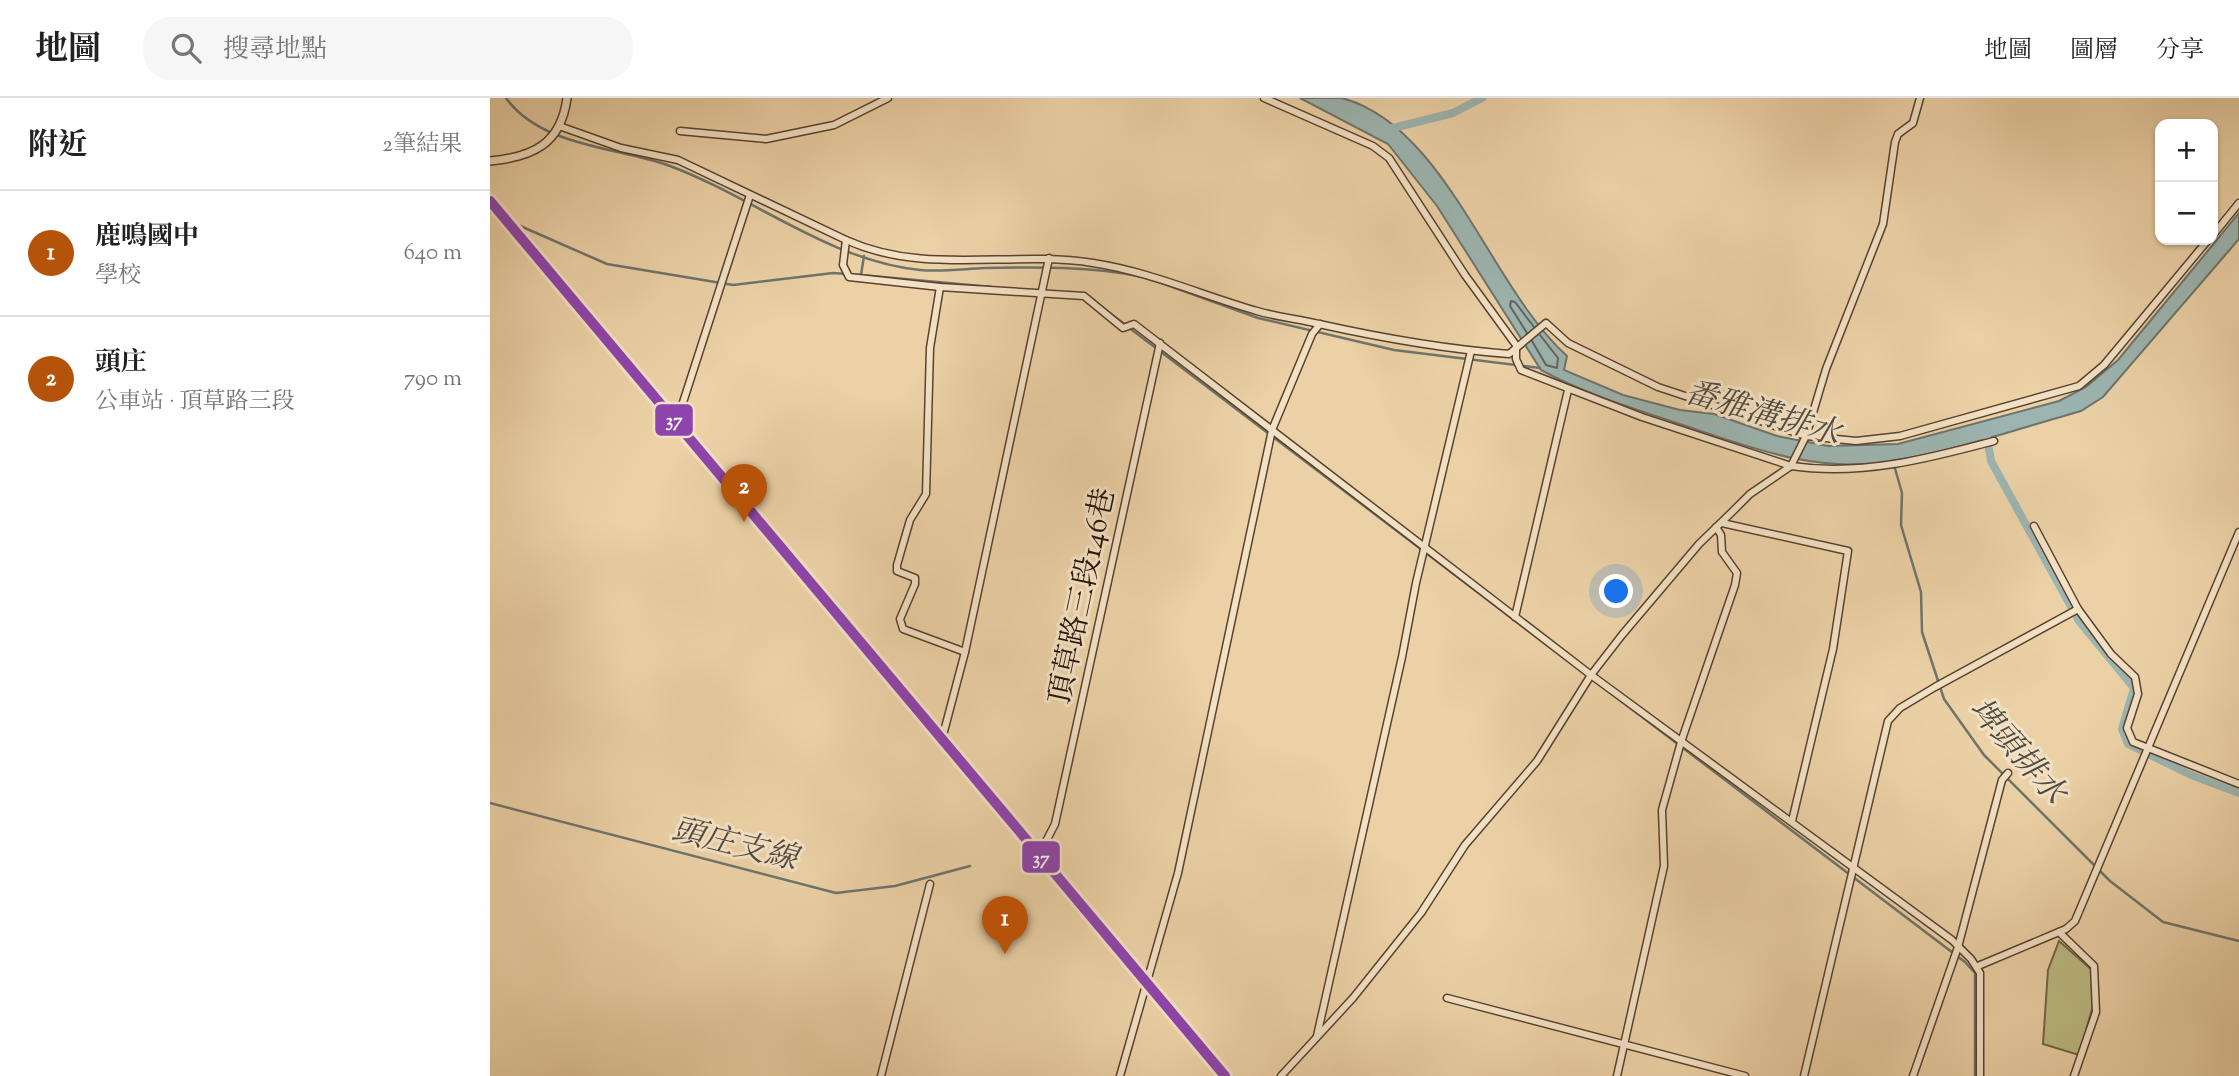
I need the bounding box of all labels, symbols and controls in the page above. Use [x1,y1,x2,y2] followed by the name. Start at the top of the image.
[143,17,633,80] search box
[35,27,101,75] text: 地圖
[167,29,205,67] icon: search
[223,32,327,69] text: 搜尋地點
[1984,34,2032,68] text: 地圖
[2070,34,2118,68] text: 圖層
[2156,34,2204,68] text: 分享
[2155,119,2218,245] map controls
[2155,119,2218,182] button: +
[28,125,88,168] text: 附近
[382,129,462,162] text: 2筆結果
[2155,182,2218,245] button: −
[95,219,199,256] text: 鹿鳴國中
[47,237,55,270] text: 1
[404,237,462,270] text: 640 m
[95,260,141,293] text: 學校
[95,345,147,382] text: 頭庄
[46,363,56,396] text: 2
[404,363,462,396] text: 790 m
[1679,371,1848,460] water label: 番雅溝排水
[95,386,295,419] text: 公車站 · 頂草路三段
[654,403,694,437] line badge: 37
[665,408,683,435] text: 37
[721,464,767,522] pin: 2
[1040,484,1127,709] street label: 頂草路三段146巷
[1599,574,1633,608] your location
[1956,689,2077,818] water label: 埤頭排水
[667,808,805,884] water label: 頭庄支線
[1021,840,1061,874] line badge: 37
[1032,846,1050,873] text: 37
[982,896,1028,954] pin: 1

